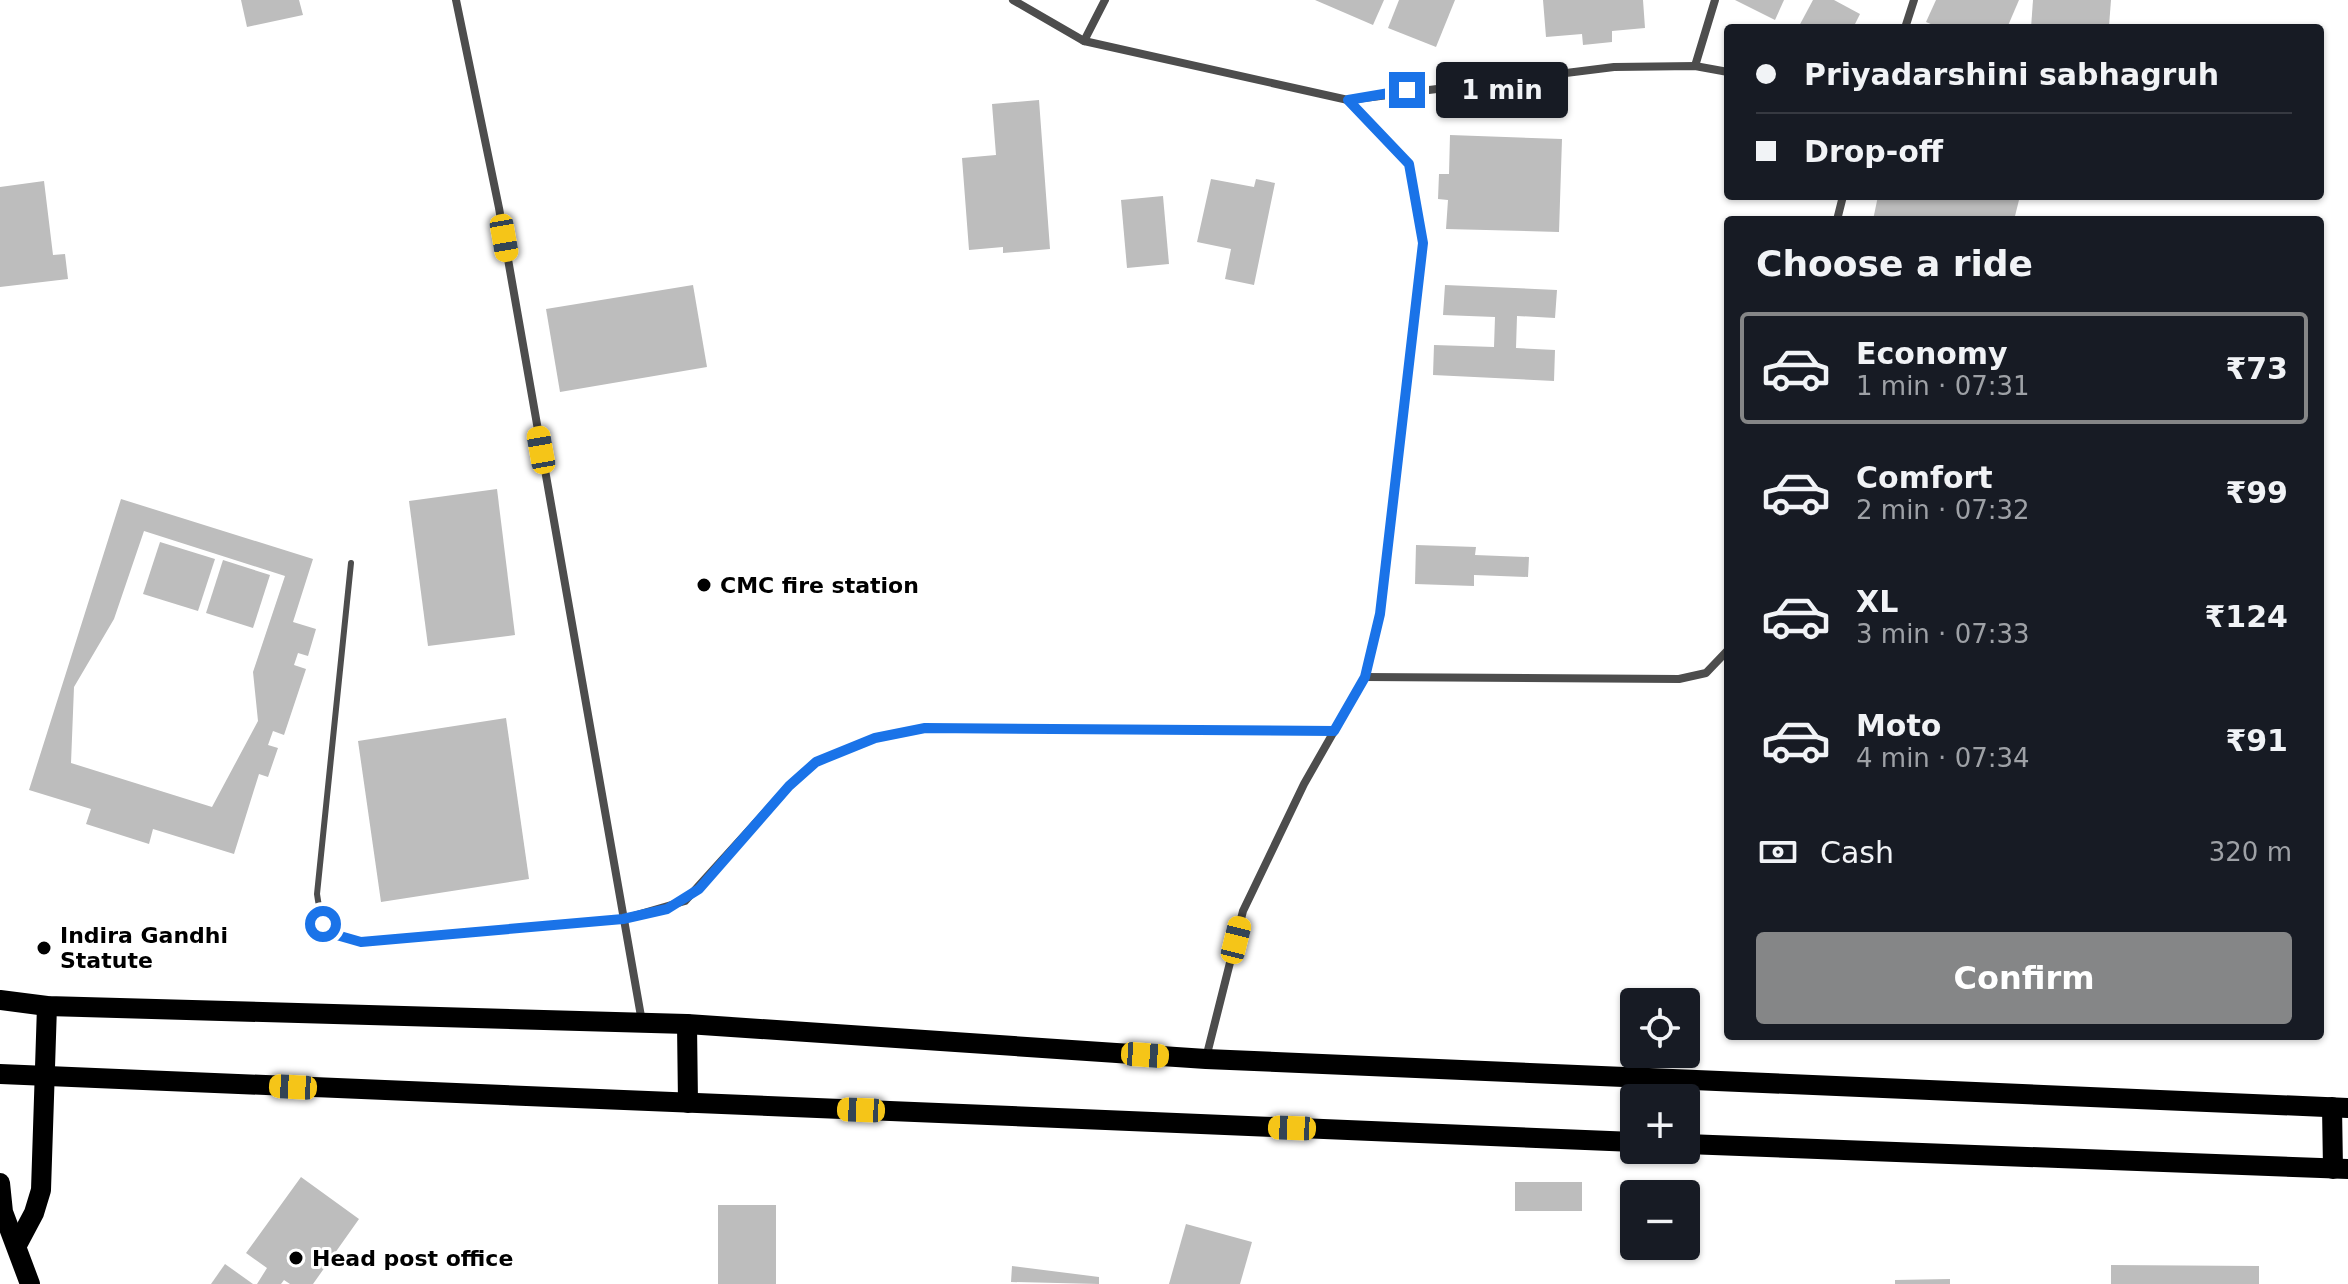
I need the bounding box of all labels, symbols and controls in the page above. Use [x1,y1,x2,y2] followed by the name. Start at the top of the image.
[1804,57,2219,92] text: Priyadarshini sabhagruh
[1435,62,1567,118] callout: 1 min
[1389,72,1425,108] route end
[1461,75,1543,105] text: 1 min
[1804,134,1943,169] text: Drop-off
[488,212,520,264] car
[1756,243,2033,284] text: Choose a ride
[1760,332,1832,404] icon: car
[1856,336,2008,371] text: Economy
[2225,351,2288,386] text: ₹73
[1856,371,2030,401] text: 1 min · 07:31
[525,424,557,476] car
[1760,456,1832,528] icon: car
[1856,460,1993,495] text: Comfort
[2225,475,2288,510] text: ₹99
[1856,495,2030,525] text: 2 min · 07:32
[720,573,919,598] place label: CMC fire station
[695,576,713,594] marker: CMC fire station
[1760,580,1832,652] icon: car
[1856,584,1898,619] text: XL
[2205,599,2288,634] text: ₹124
[1856,619,2030,649] text: 3 min · 07:33
[1760,704,1832,776] icon: car
[1856,708,1941,743] text: Moto
[2225,723,2288,758] text: ₹91
[1856,743,2030,773] text: 4 min · 07:34
[1756,830,1800,874] icon: cash
[1820,835,1894,870] text: Cash
[2209,837,2292,867] text: 320 m
[305,906,341,942] route start
[1219,914,1253,966] car
[60,923,228,973] place label: Indira Gandhi Statute
[1756,932,2292,1024] button: Confirm
[35,939,53,957] marker: Indira Gandhi Statute
[1620,988,1700,1260] map controls
[1620,988,1700,1068] button: locate
[1120,1041,1170,1069] car
[268,1074,318,1100] car
[1620,1084,1700,1164] button: +
[837,1097,885,1123] car
[1268,1115,1316,1141] car
[1620,1180,1700,1260] button: −
[312,1246,513,1271] place label: Head post office
[287,1249,305,1267] marker: Head post office

